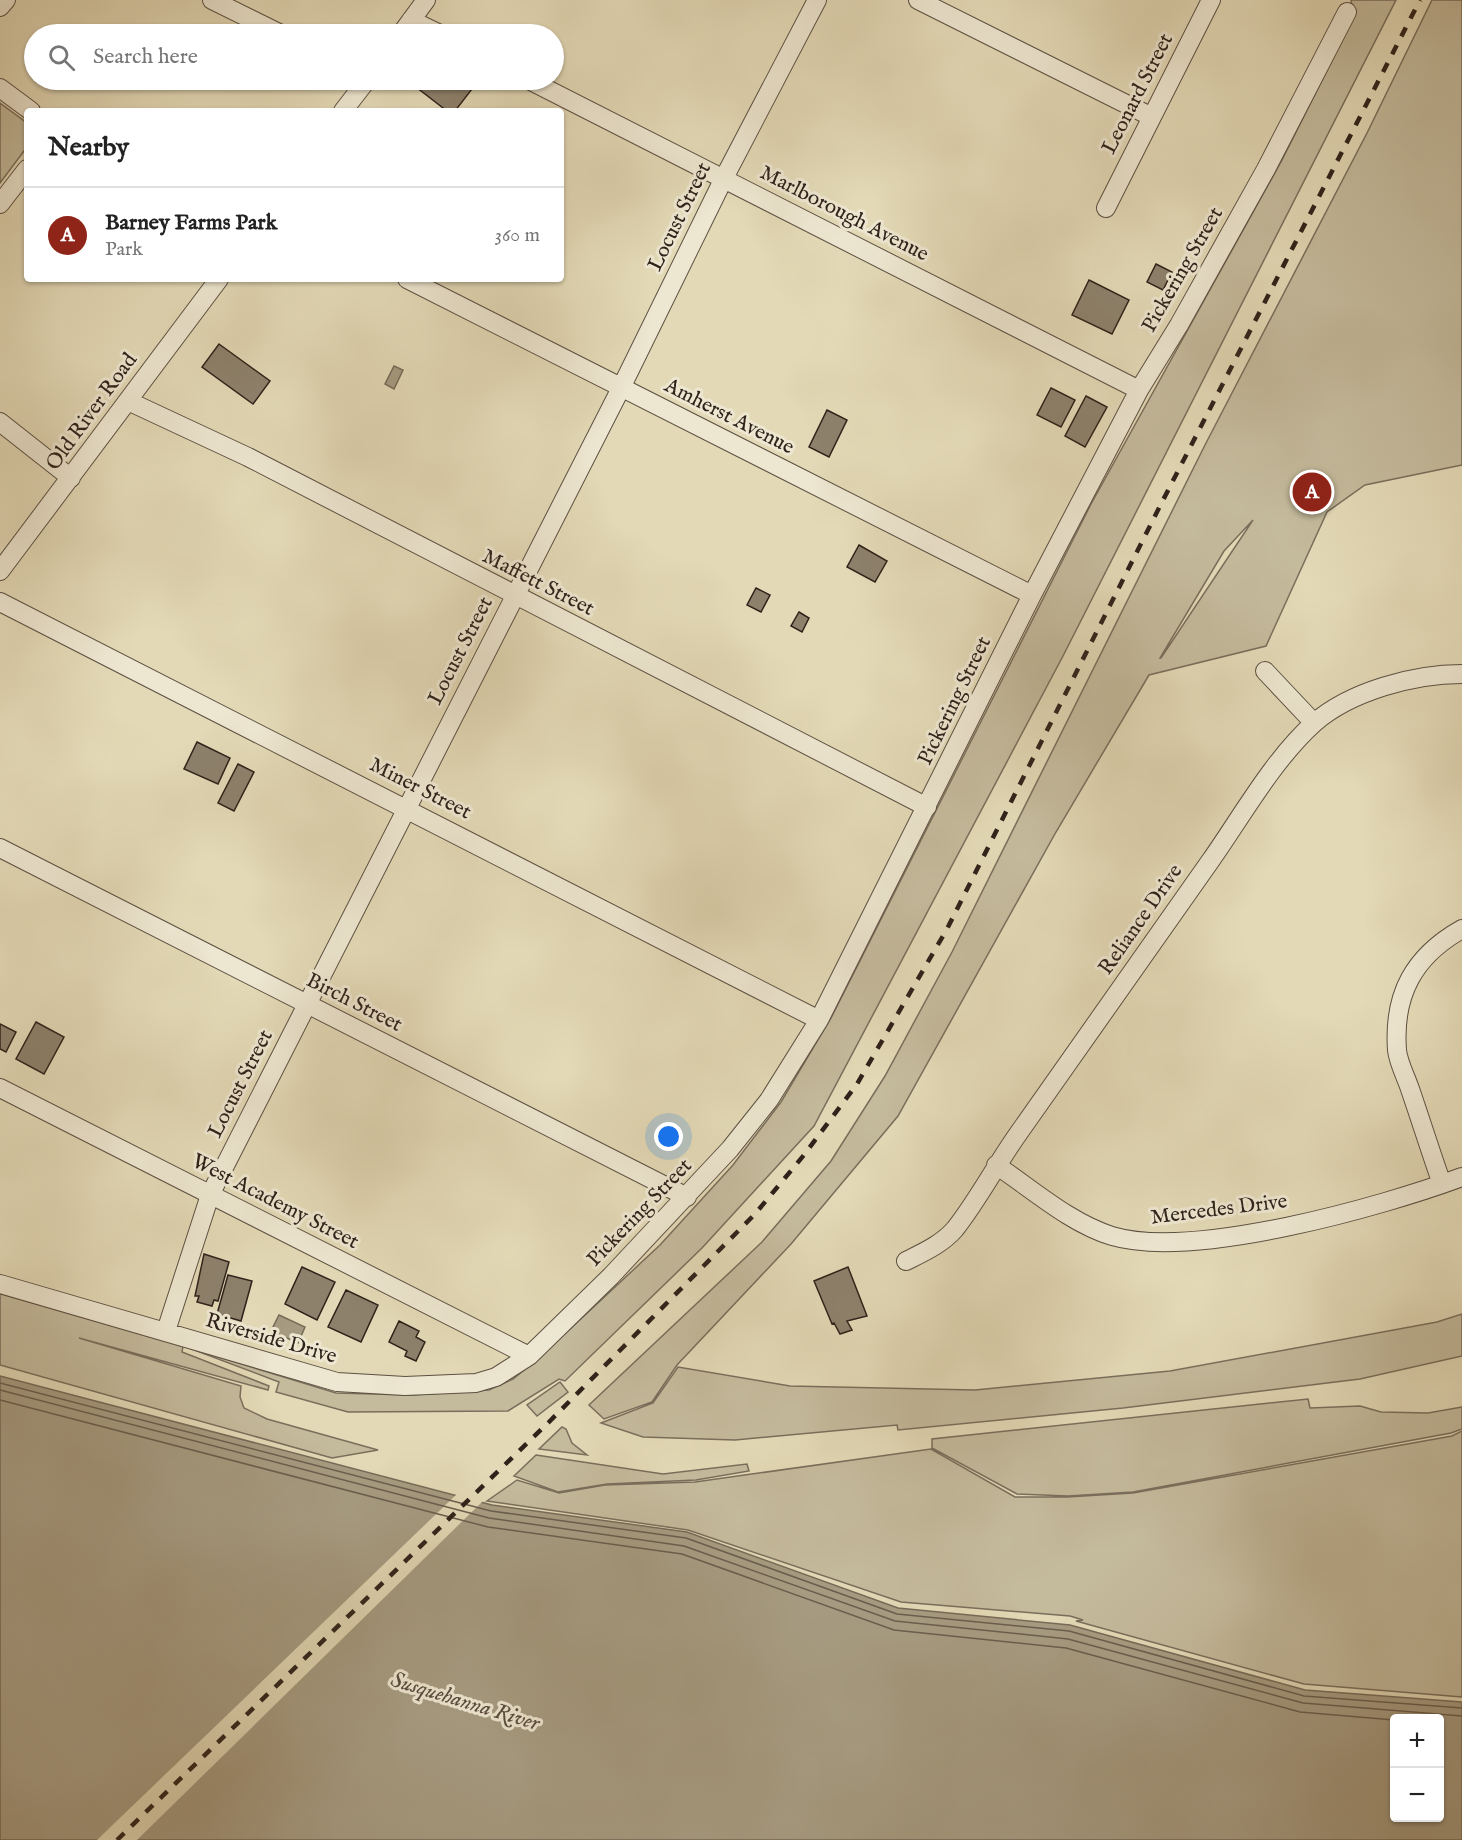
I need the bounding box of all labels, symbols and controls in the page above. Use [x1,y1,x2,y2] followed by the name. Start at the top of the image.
[24,24,564,90] search box
[1096,29,1180,159] street label: Leonard Street
[45,41,78,74] icon: search
[93,43,198,71] text: Search here
[48,131,129,164] text: Nearby
[642,158,718,276] street label: Locust Street
[755,160,933,268] street label: Marlborough Avenue
[1136,203,1230,337] street label: Pickering Street
[105,209,277,237] text: Barney Farms Park
[61,223,74,248] text: A
[494,223,540,248] text: 360 m
[105,237,143,262] text: Park
[40,347,144,476] street label: Old River Road
[659,372,799,461] street label: Amherst Avenue
[1292,470,1332,514] pin: A
[477,543,599,623] street label: Maffett Street
[422,592,500,710] street label: Locust Street
[912,632,998,770] street label: Pickering Street
[365,752,475,826] street label: Miner Street
[1093,859,1189,981] street label: Reliance Drive
[301,967,407,1039] street label: Birch Street
[202,1025,280,1143] street label: Locust Street
[654,1122,683,1151] your location
[187,1148,363,1256] street label: West Academy Street
[582,1153,698,1273] street label: Pickering Street
[1149,1188,1289,1232] street label: Mercedes Drive
[202,1307,340,1371] street label: Riverside Drive
[387,1666,544,1738] water label: Susquehanna River
[1390,1714,1444,1822] map controls
[1390,1714,1444,1768] button: +
[1390,1768,1444,1822] button: −

